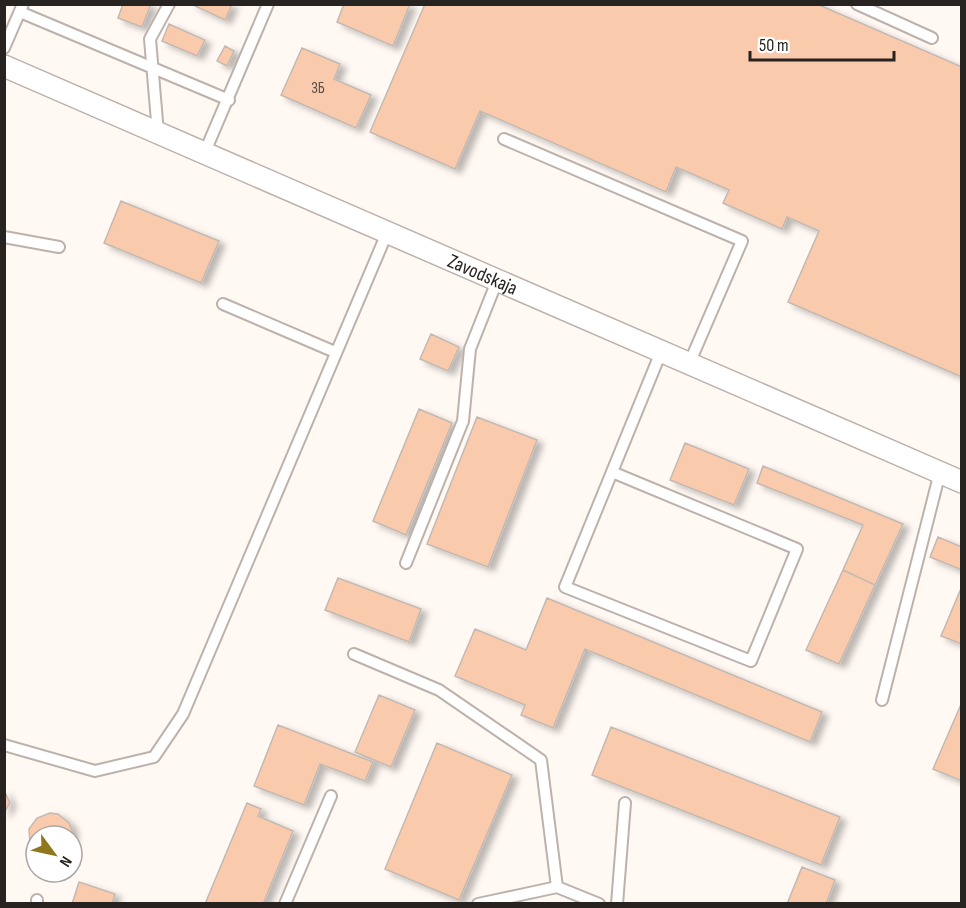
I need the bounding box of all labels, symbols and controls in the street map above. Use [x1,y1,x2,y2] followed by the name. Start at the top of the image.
[750,24,894,62] scale bar
[759,35,789,56] text: 50 m
[311,79,325,98] house number: 3Б
[444,249,521,301] street label: Zavodskaja
[24,824,84,884] north arrow
[55,853,76,870] text: N

